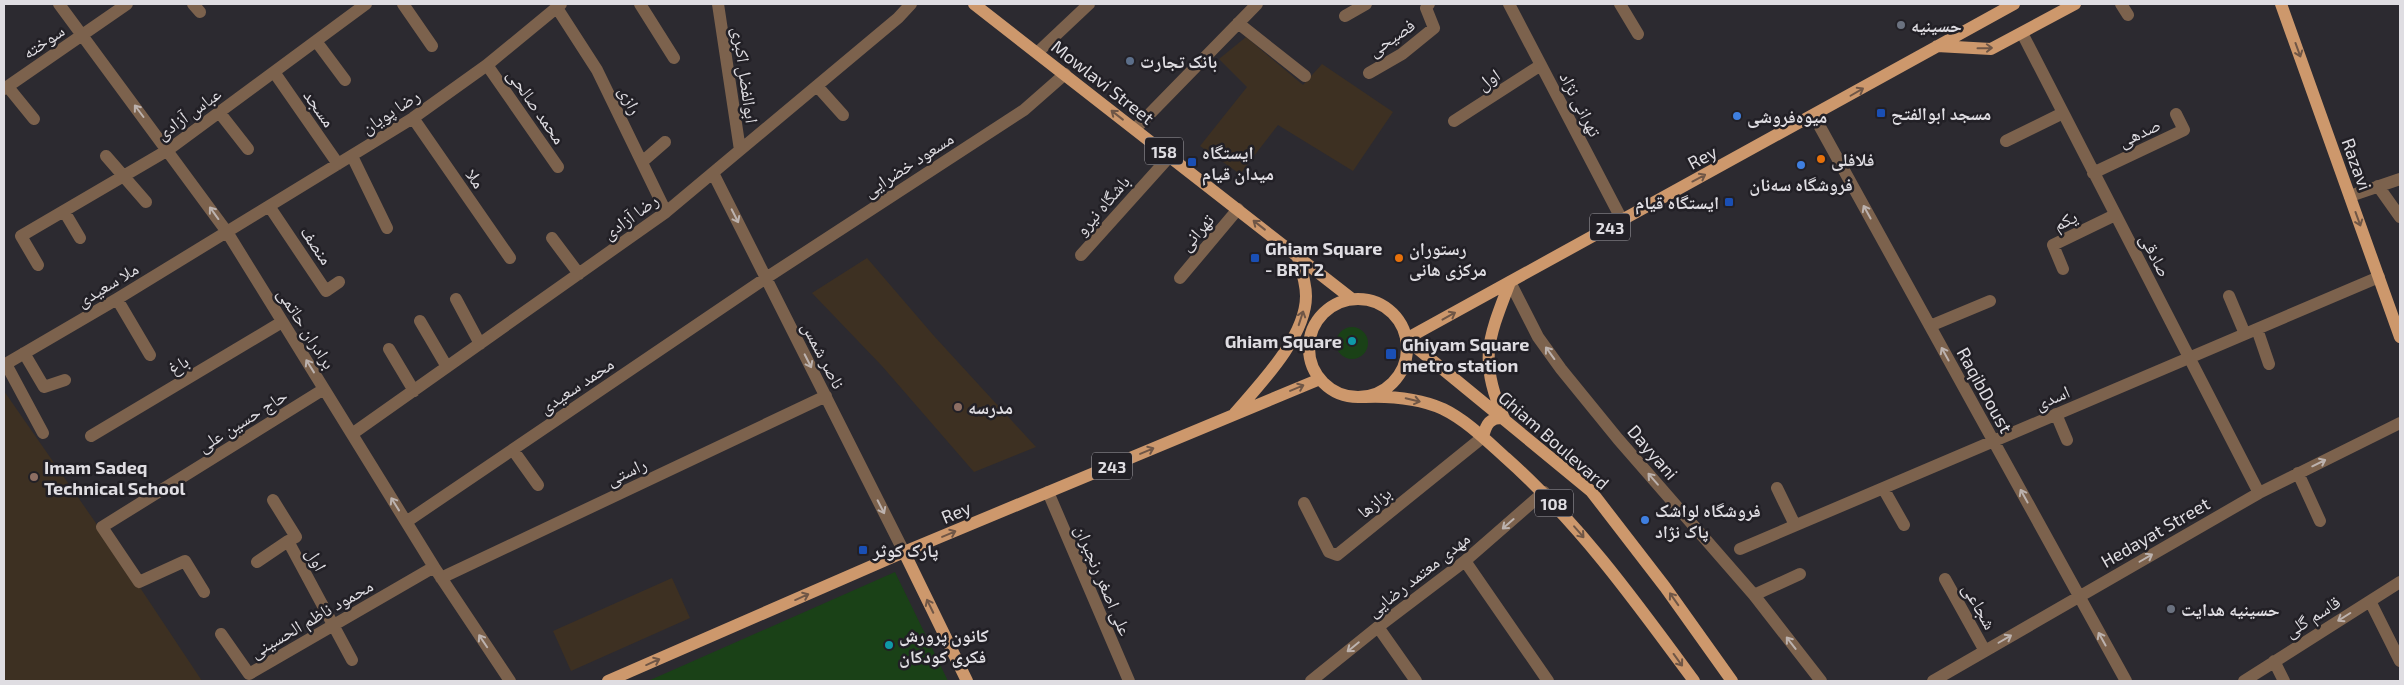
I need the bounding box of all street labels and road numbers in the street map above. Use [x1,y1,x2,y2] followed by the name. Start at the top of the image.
[1363,13,1419,62] street label: فصیحی
[18,19,68,63] street label: سوخته
[727,26,764,125] street label: ابوالفضل اکبری
[1047,35,1159,129] street label: Mowlavi Street
[1472,63,1504,95] street label: اول
[502,64,571,149] street label: محمد صالحی
[1554,68,1607,141] street label: تهرانی نژاد
[151,82,225,145] street label: عباس آزادی
[614,82,647,118] street label: رازی
[357,84,424,139] street label: رضا پویان
[299,85,341,131] street label: مسجد
[2114,113,2164,152] street label: صدهی
[859,127,958,202] street label: مسعود خضرایی
[2337,135,2377,193] street label: Razavi
[1145,138,1183,164] road number: 158
[1684,140,1721,174] street label: Rey
[461,164,491,192] street label: ملا
[1070,170,1135,240] street label: باشگاه نیرو
[598,188,663,244] street label: رضا آزادی
[2049,205,2081,237] street label: یکم
[1174,209,1219,256] street label: تهرانی
[1590,213,1630,240] road number: 243
[296,221,338,269] street label: منصف
[2135,229,2176,281] street label: صادقی
[72,257,143,312] street label: ملا سعیدی
[273,283,341,373] street label: برادران حاتمی
[797,318,850,393] street label: ناصر شمس
[1952,343,2018,437] street label: RaqibDoust
[164,349,193,380] street label: باغ
[534,352,618,419] street label: محمد سعیدی
[2031,380,2073,415] street label: اسدی
[193,384,292,458] street label: حاج حسین علی
[1494,386,1614,494] street label: Ghiam Boulevard
[1623,420,1683,484] street label: Dayyani
[602,452,650,491] street label: راستی
[1092,452,1132,480] road number: 243
[1353,482,1396,523] street label: بزازها
[1535,489,1573,516] road number: 108
[2097,492,2213,572] street label: Hedayat Street
[938,496,975,528] street label: Rey
[1070,521,1137,639] street label: علی اصغر رنجبران
[1362,527,1475,622] street label: مهدی معتمد رضایی
[301,543,332,575] street label: اول
[246,574,377,664] street label: محمود ناظم الحسینی
[1957,579,2002,634] street label: شجاعی
[2280,590,2345,643] street label: قاسم گلی

